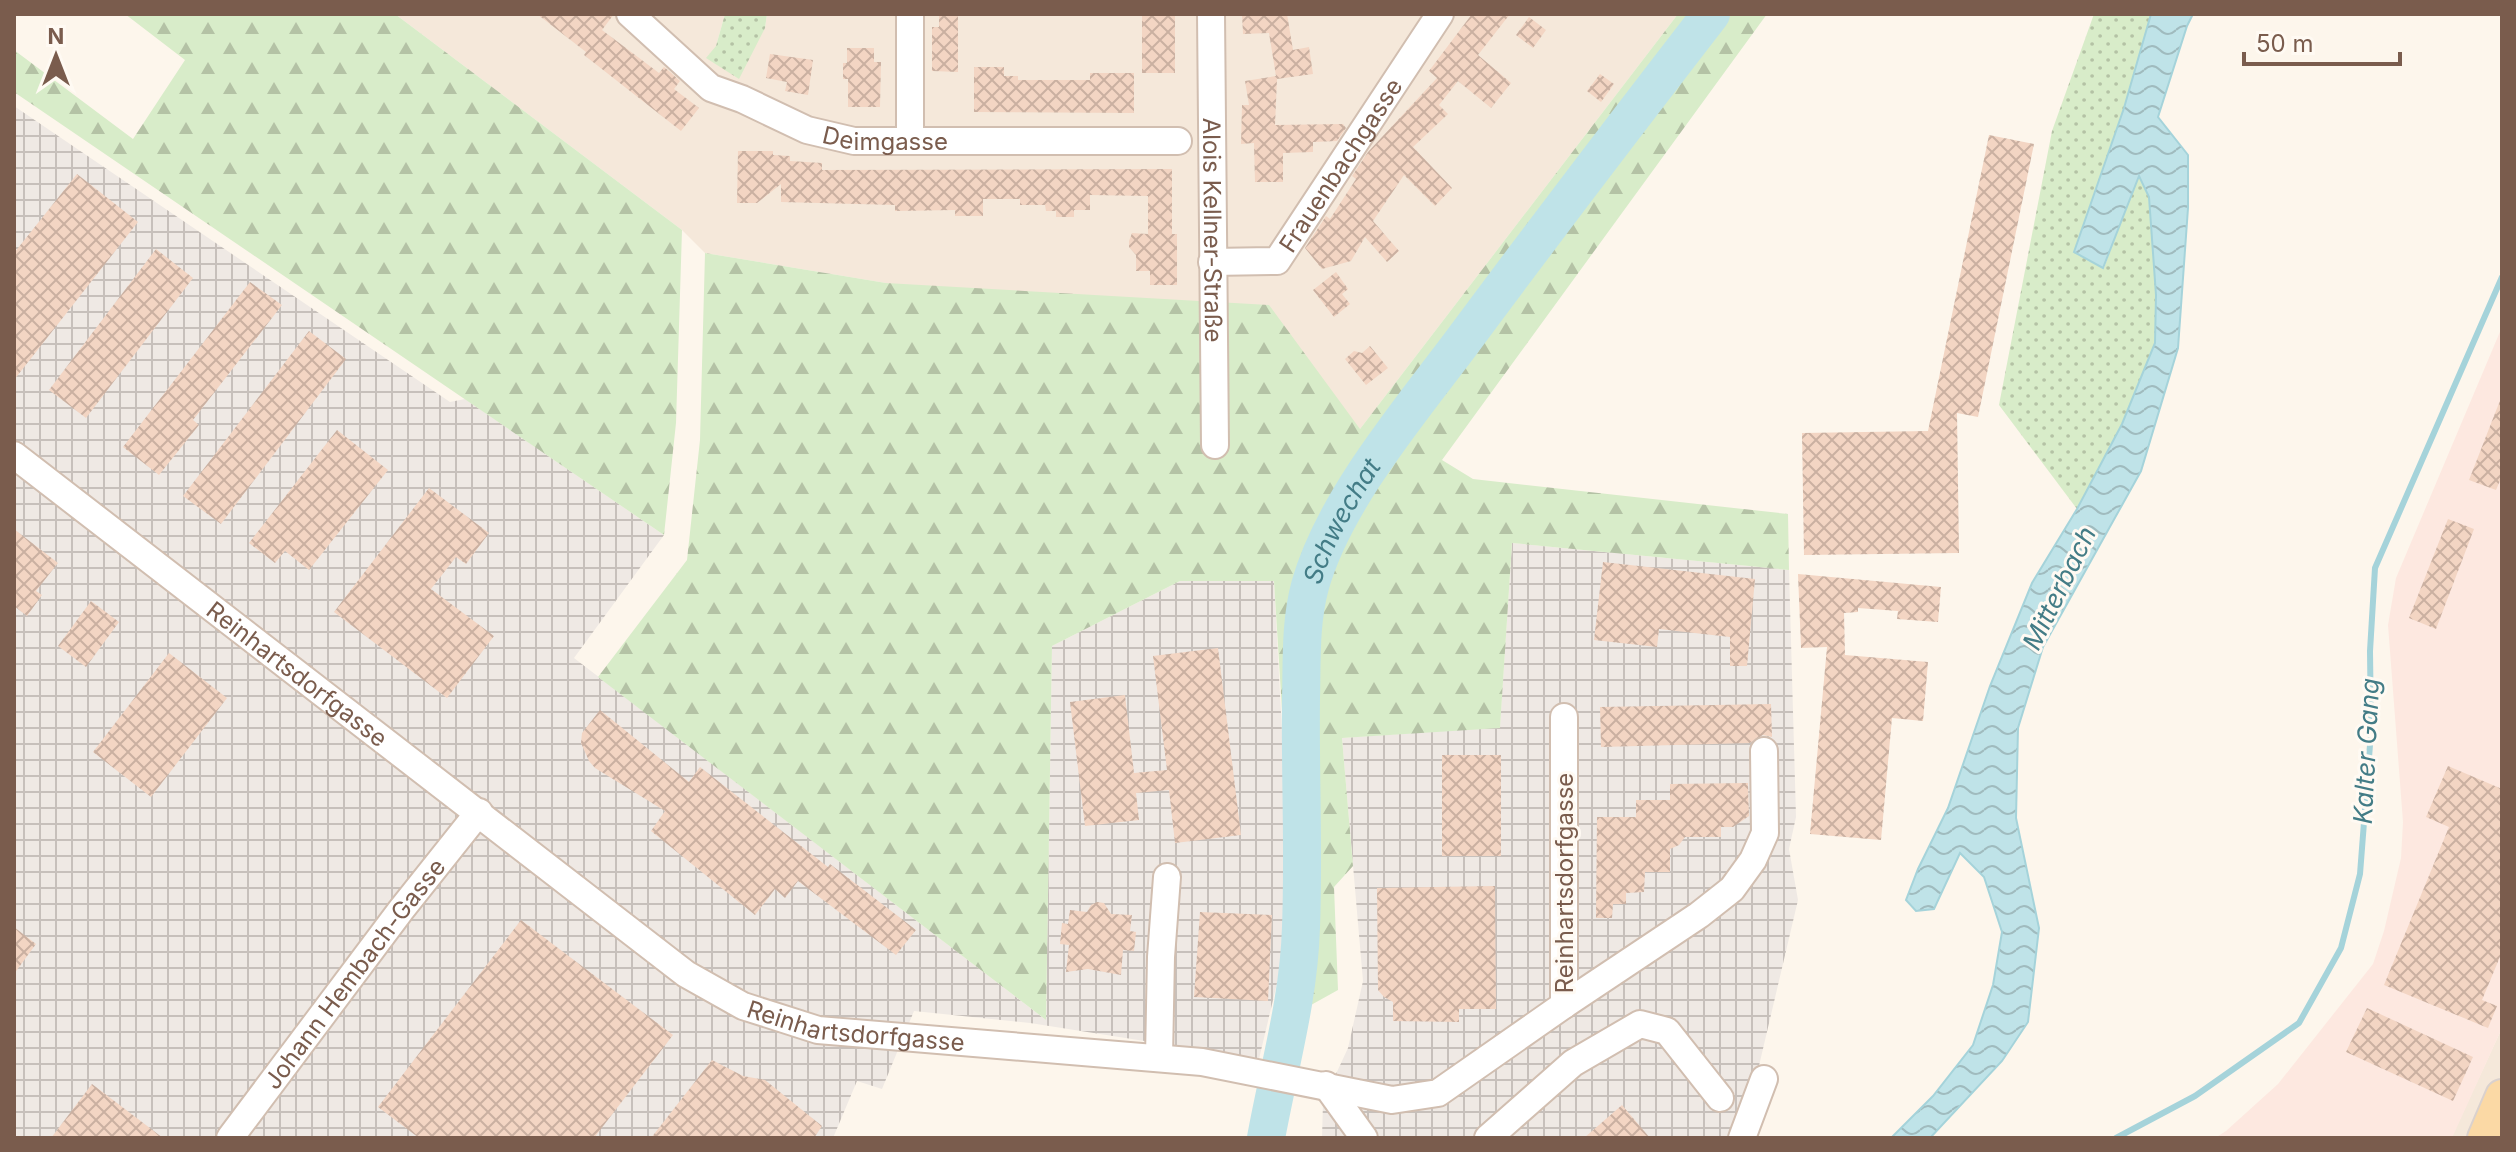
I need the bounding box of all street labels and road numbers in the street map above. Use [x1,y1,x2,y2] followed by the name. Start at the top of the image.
[1273,73,1408,257] street label: Frauenbachgasse
[1197,117,1229,342] street label: Alois Kellner-Straße
[820,120,948,156] street label: Deimgasse
[201,595,394,753] street label: Reinhartsdorfgasse
[1550,773,1579,993] street label: Reinhartsdorfgasse
[257,852,451,1095] street label: Johann Hembach-Gasse
[744,994,966,1057] street label: Reinhartsdorfgasse

